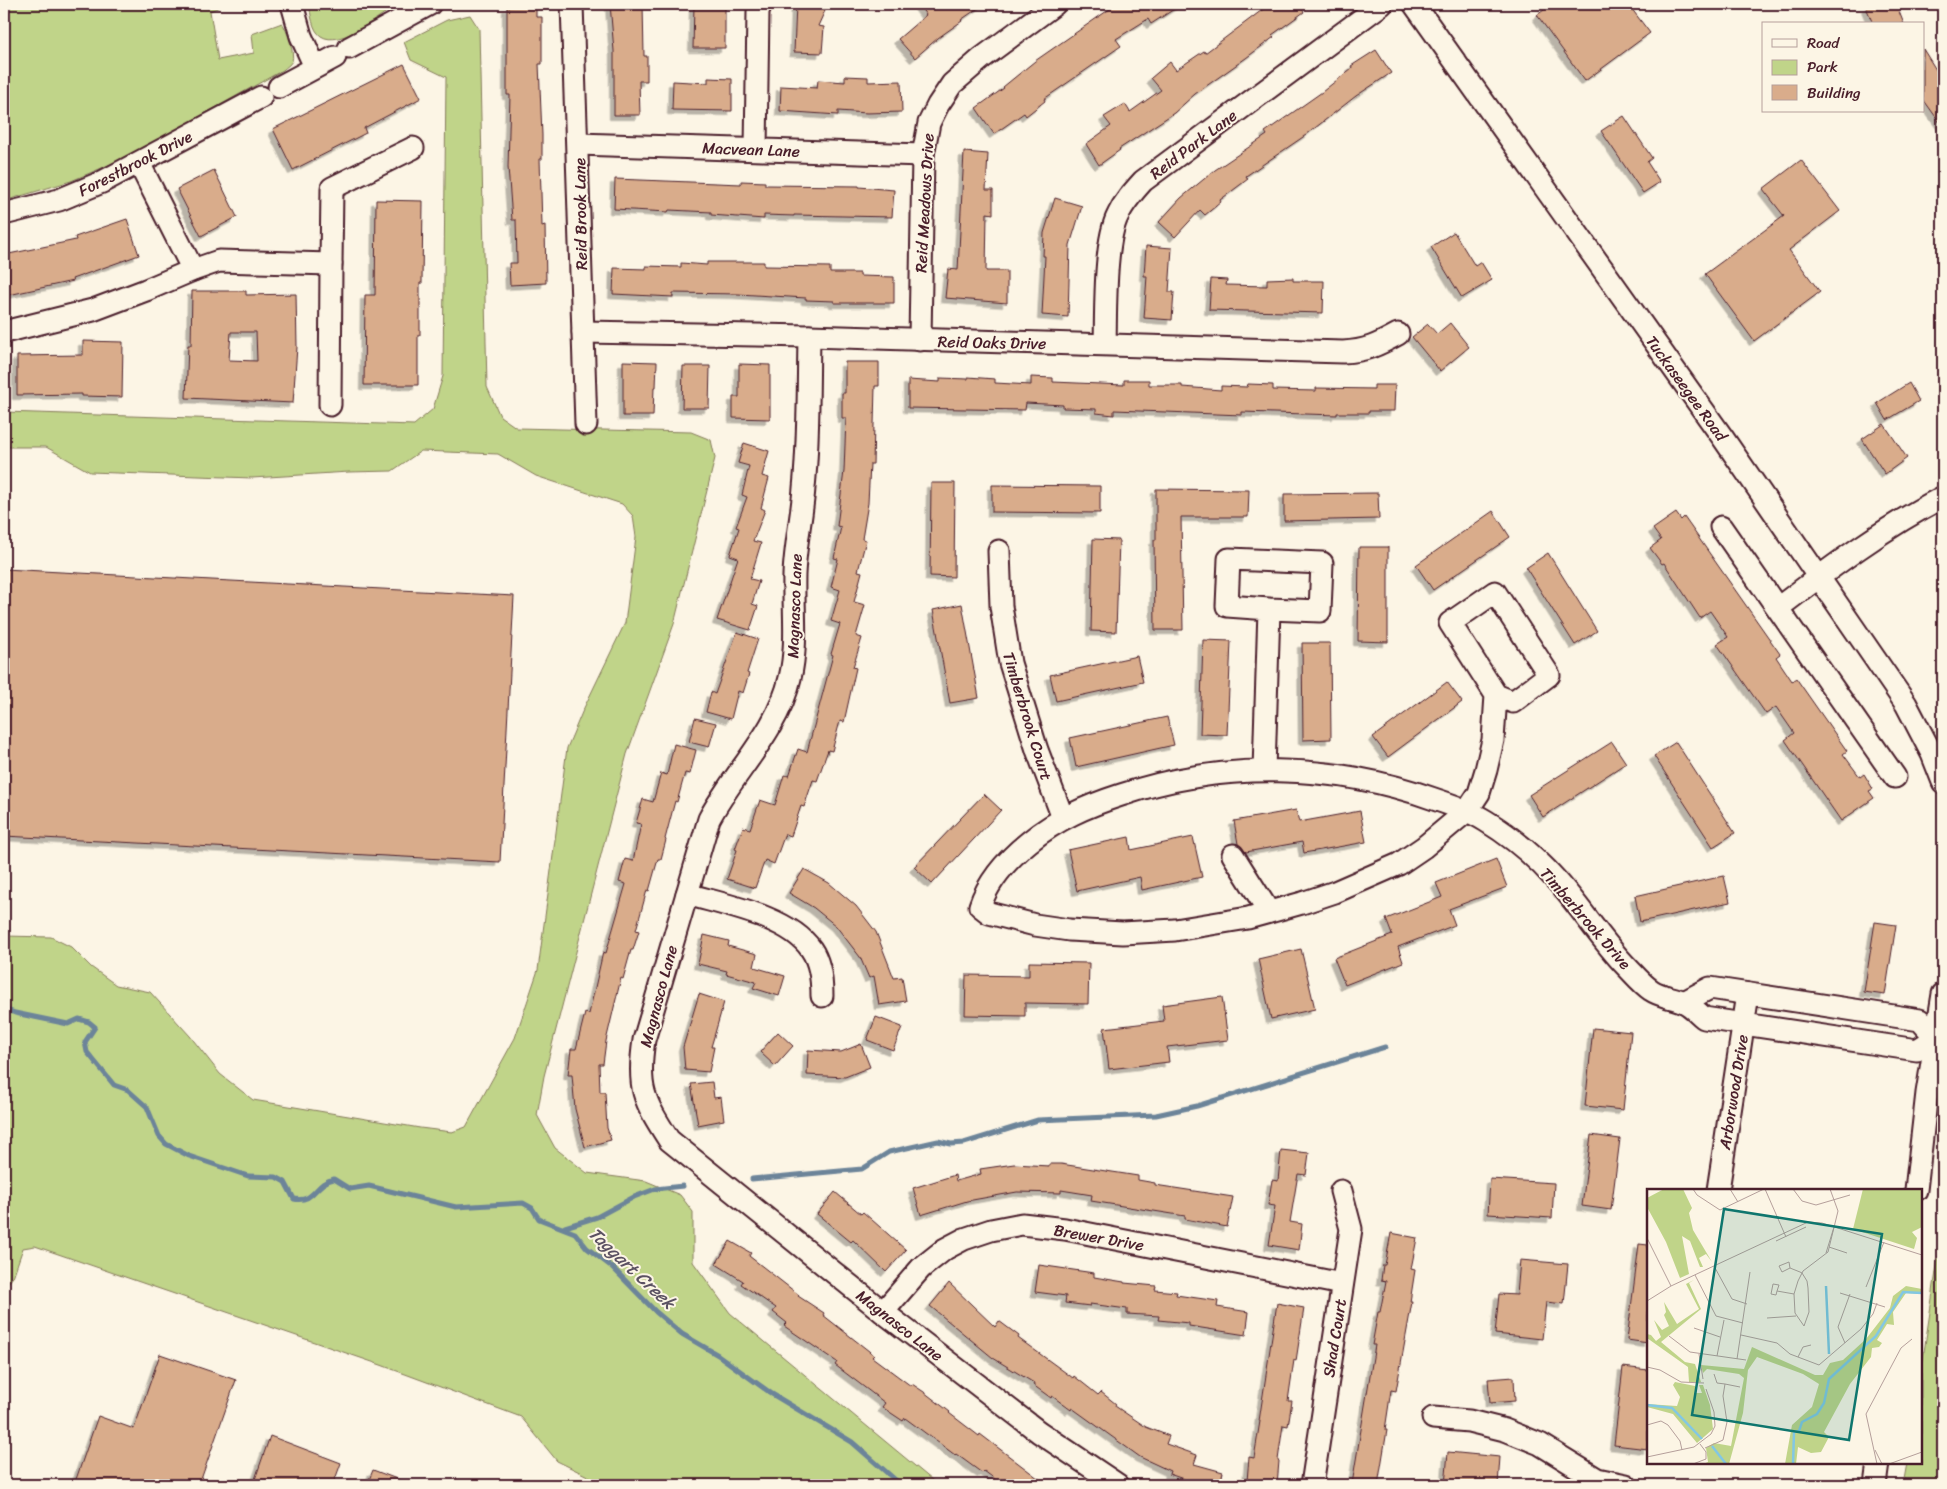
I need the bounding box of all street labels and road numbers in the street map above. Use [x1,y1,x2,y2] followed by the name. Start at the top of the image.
[1143,102,1244,187] street label: Reid Park Lane
[73,122,198,205] street label: Forestbrook Drive
[702,133,800,166] street label: Macvean Lane
[906,133,943,274] street label: Reid Meadows Drive
[565,157,596,270] street label: Reid Brook Lane
[937,327,1047,358] street label: Reid Oaks Drive
[1638,329,1736,449] street label: Tuckaseegee Road
[778,553,811,659] street label: Magnasco Lane
[994,648,1061,784] street label: Timberbrook Court
[1532,860,1639,977] street label: Timberbrook Drive
[631,942,686,1050] street label: Magnasco Lane
[1710,1032,1757,1153] street label: Arborwood Drive
[1052,1215,1146,1260] street label: Brewer Drive
[849,1282,950,1369] street label: Magnasco Lane
[1314,1297,1355,1380] street label: Shad Court

